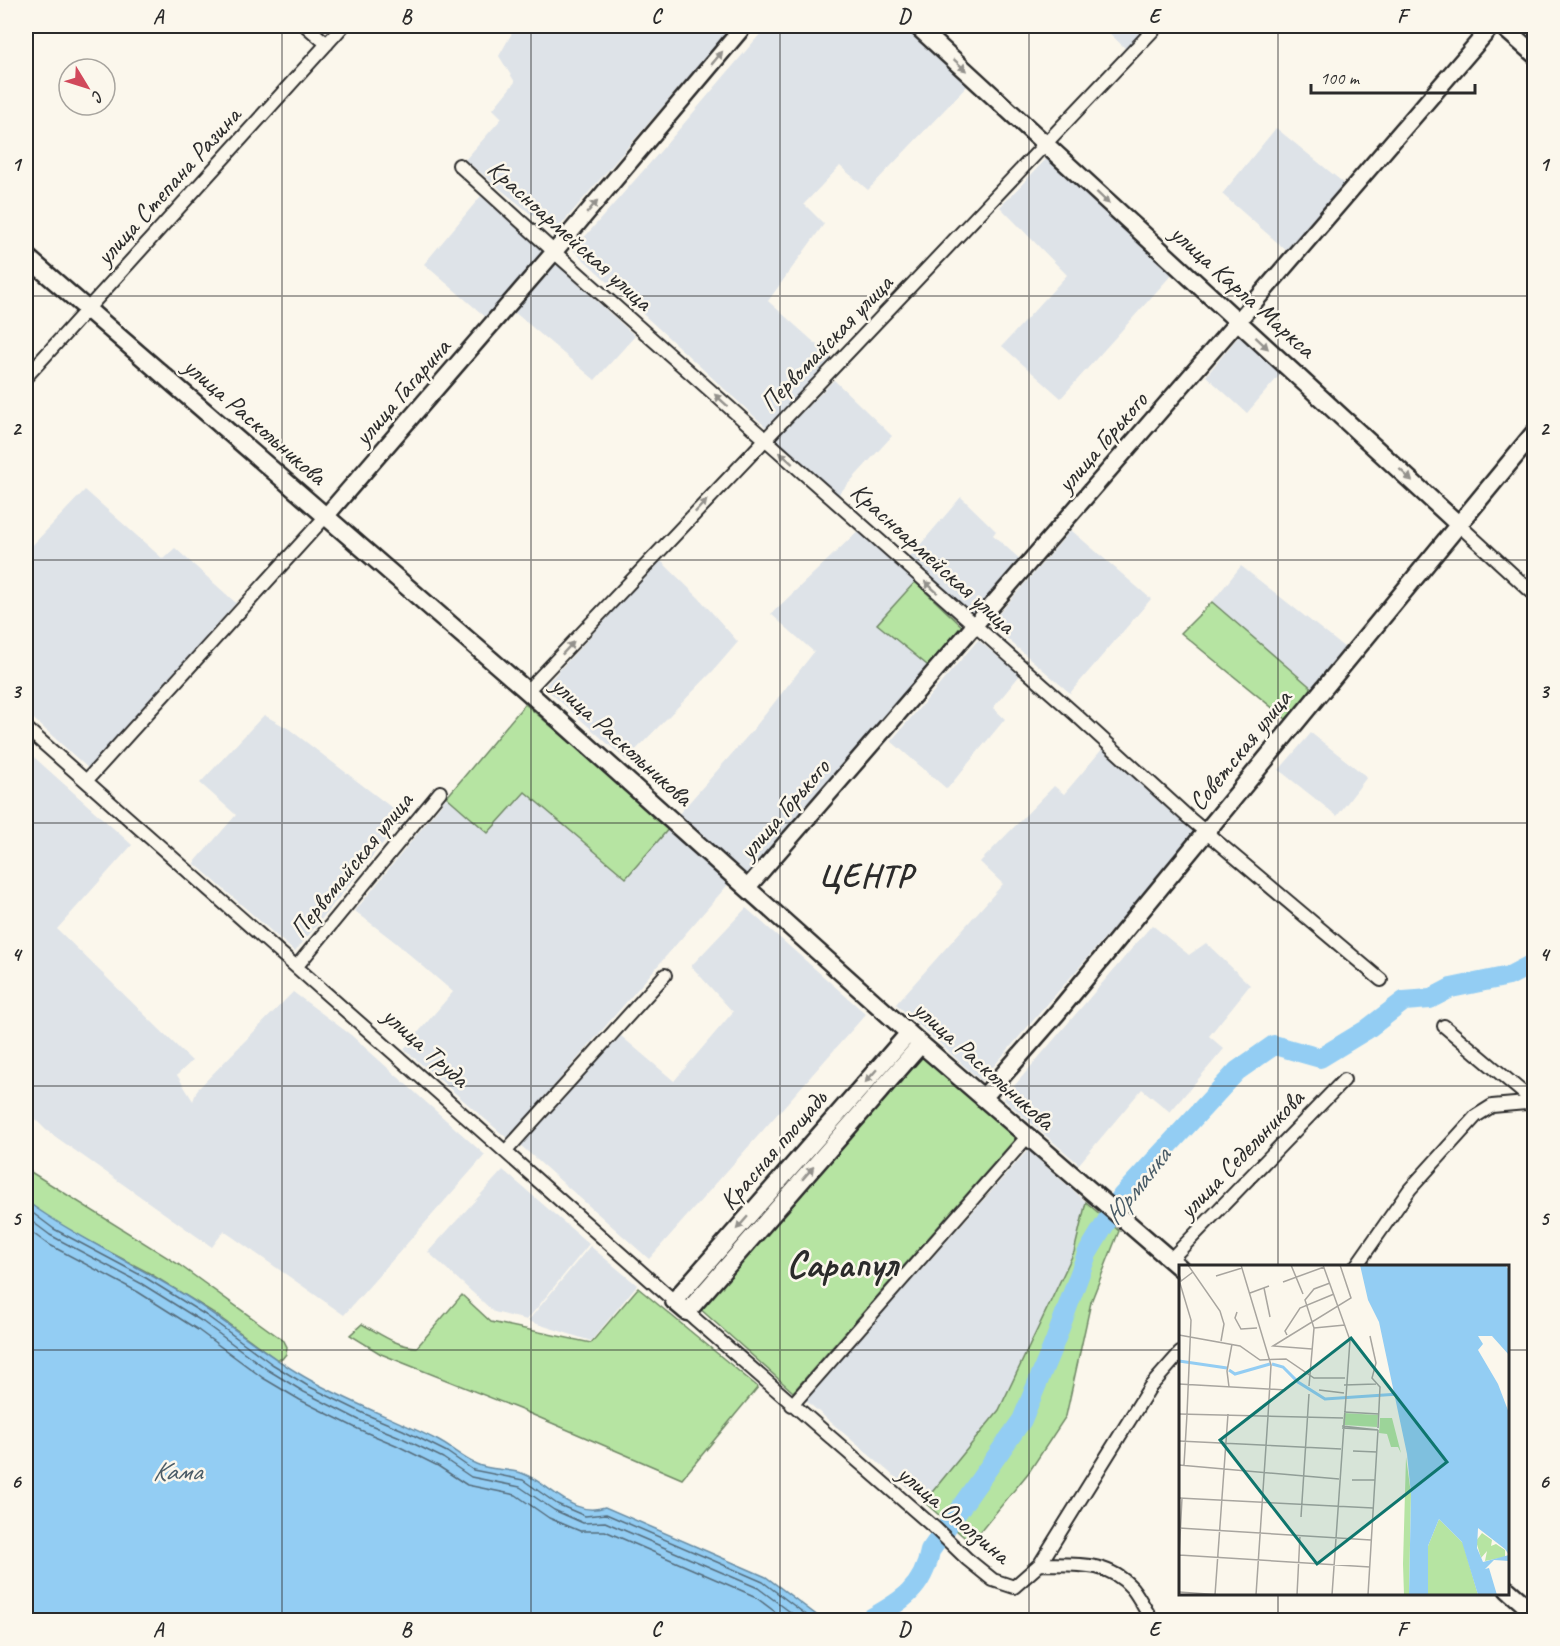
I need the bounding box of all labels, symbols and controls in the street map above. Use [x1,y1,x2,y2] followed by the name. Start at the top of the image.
[153,4,165,29] text: A
[401,4,413,29] text: B
[651,4,663,29] text: C
[898,4,912,29] text: D
[1149,4,1163,29] text: E
[1397,4,1411,29] text: F
[710,51,723,66] one-way arrow
[57,57,117,117] north arrow
[1311,57,1474,95] scale bar
[952,58,967,72] one-way arrow
[1320,67,1361,89] text: 100 m
[86,86,108,107] text: С
[87,98,250,274] street label: улица Степана Разина
[12,152,23,177] text: 1
[481,152,661,319] street label: Красноармейская улица
[1540,152,1551,177] text: 1
[1096,190,1110,204] one-way arrow
[585,199,598,215] one-way arrow
[1162,216,1324,366] street label: улица Карла Маркса
[752,266,901,419] street label: Первомайская улица
[345,330,459,454] street label: улица Гагарина
[1255,336,1270,350] one-way arrow
[175,348,335,493] street label: улица Раскольникова
[1048,383,1156,501] street label: улица Горького
[714,394,729,407] one-way arrow
[12,416,23,441] text: 2
[1540,416,1551,441] text: 2
[778,451,794,464] one-way arrow
[1398,468,1413,481] one-way arrow
[844,475,1024,642] street label: Красноармейская улица
[694,499,708,514] one-way arrow
[924,581,939,594] one-way arrow
[560,642,574,656] one-way arrow
[543,667,701,814] street label: улица Раскольникова
[12,679,23,704] text: 3
[1540,679,1551,704] text: 3
[1181,681,1300,817] street label: Советская улица
[730,750,838,868] street label: улица Горького
[282,784,421,945] street label: Первомайская улица
[819,855,917,896] district label: ЦЕНТР
[12,942,24,967] text: 4
[1540,942,1552,967] text: 4
[905,991,1063,1138] street label: улица Раскольникова
[374,998,477,1096] street label: улица Труда
[865,1068,878,1083] one-way arrow
[1170,1081,1312,1227] street label: улица Седельникова
[712,1082,835,1217] street label: Красная площадь
[1096,1139,1179,1232] water label: Юрманка
[801,1166,814,1181] one-way arrow
[12,1206,23,1231] text: 5
[1540,1206,1551,1231] text: 5
[736,1215,749,1230] one-way arrow
[786,1241,900,1288] district label: Сарапул
[1179,1265,1509,1595] inset map
[152,1454,204,1488] water label: Кама
[889,1456,1019,1572] street label: улица Оползина
[11,1469,22,1494] text: 6
[1539,1469,1550,1494] text: 6
[153,1617,165,1642] text: A
[401,1617,413,1642] text: B
[651,1617,663,1642] text: C
[898,1617,912,1642] text: D
[1149,1617,1163,1642] text: E
[1397,1617,1411,1642] text: F

